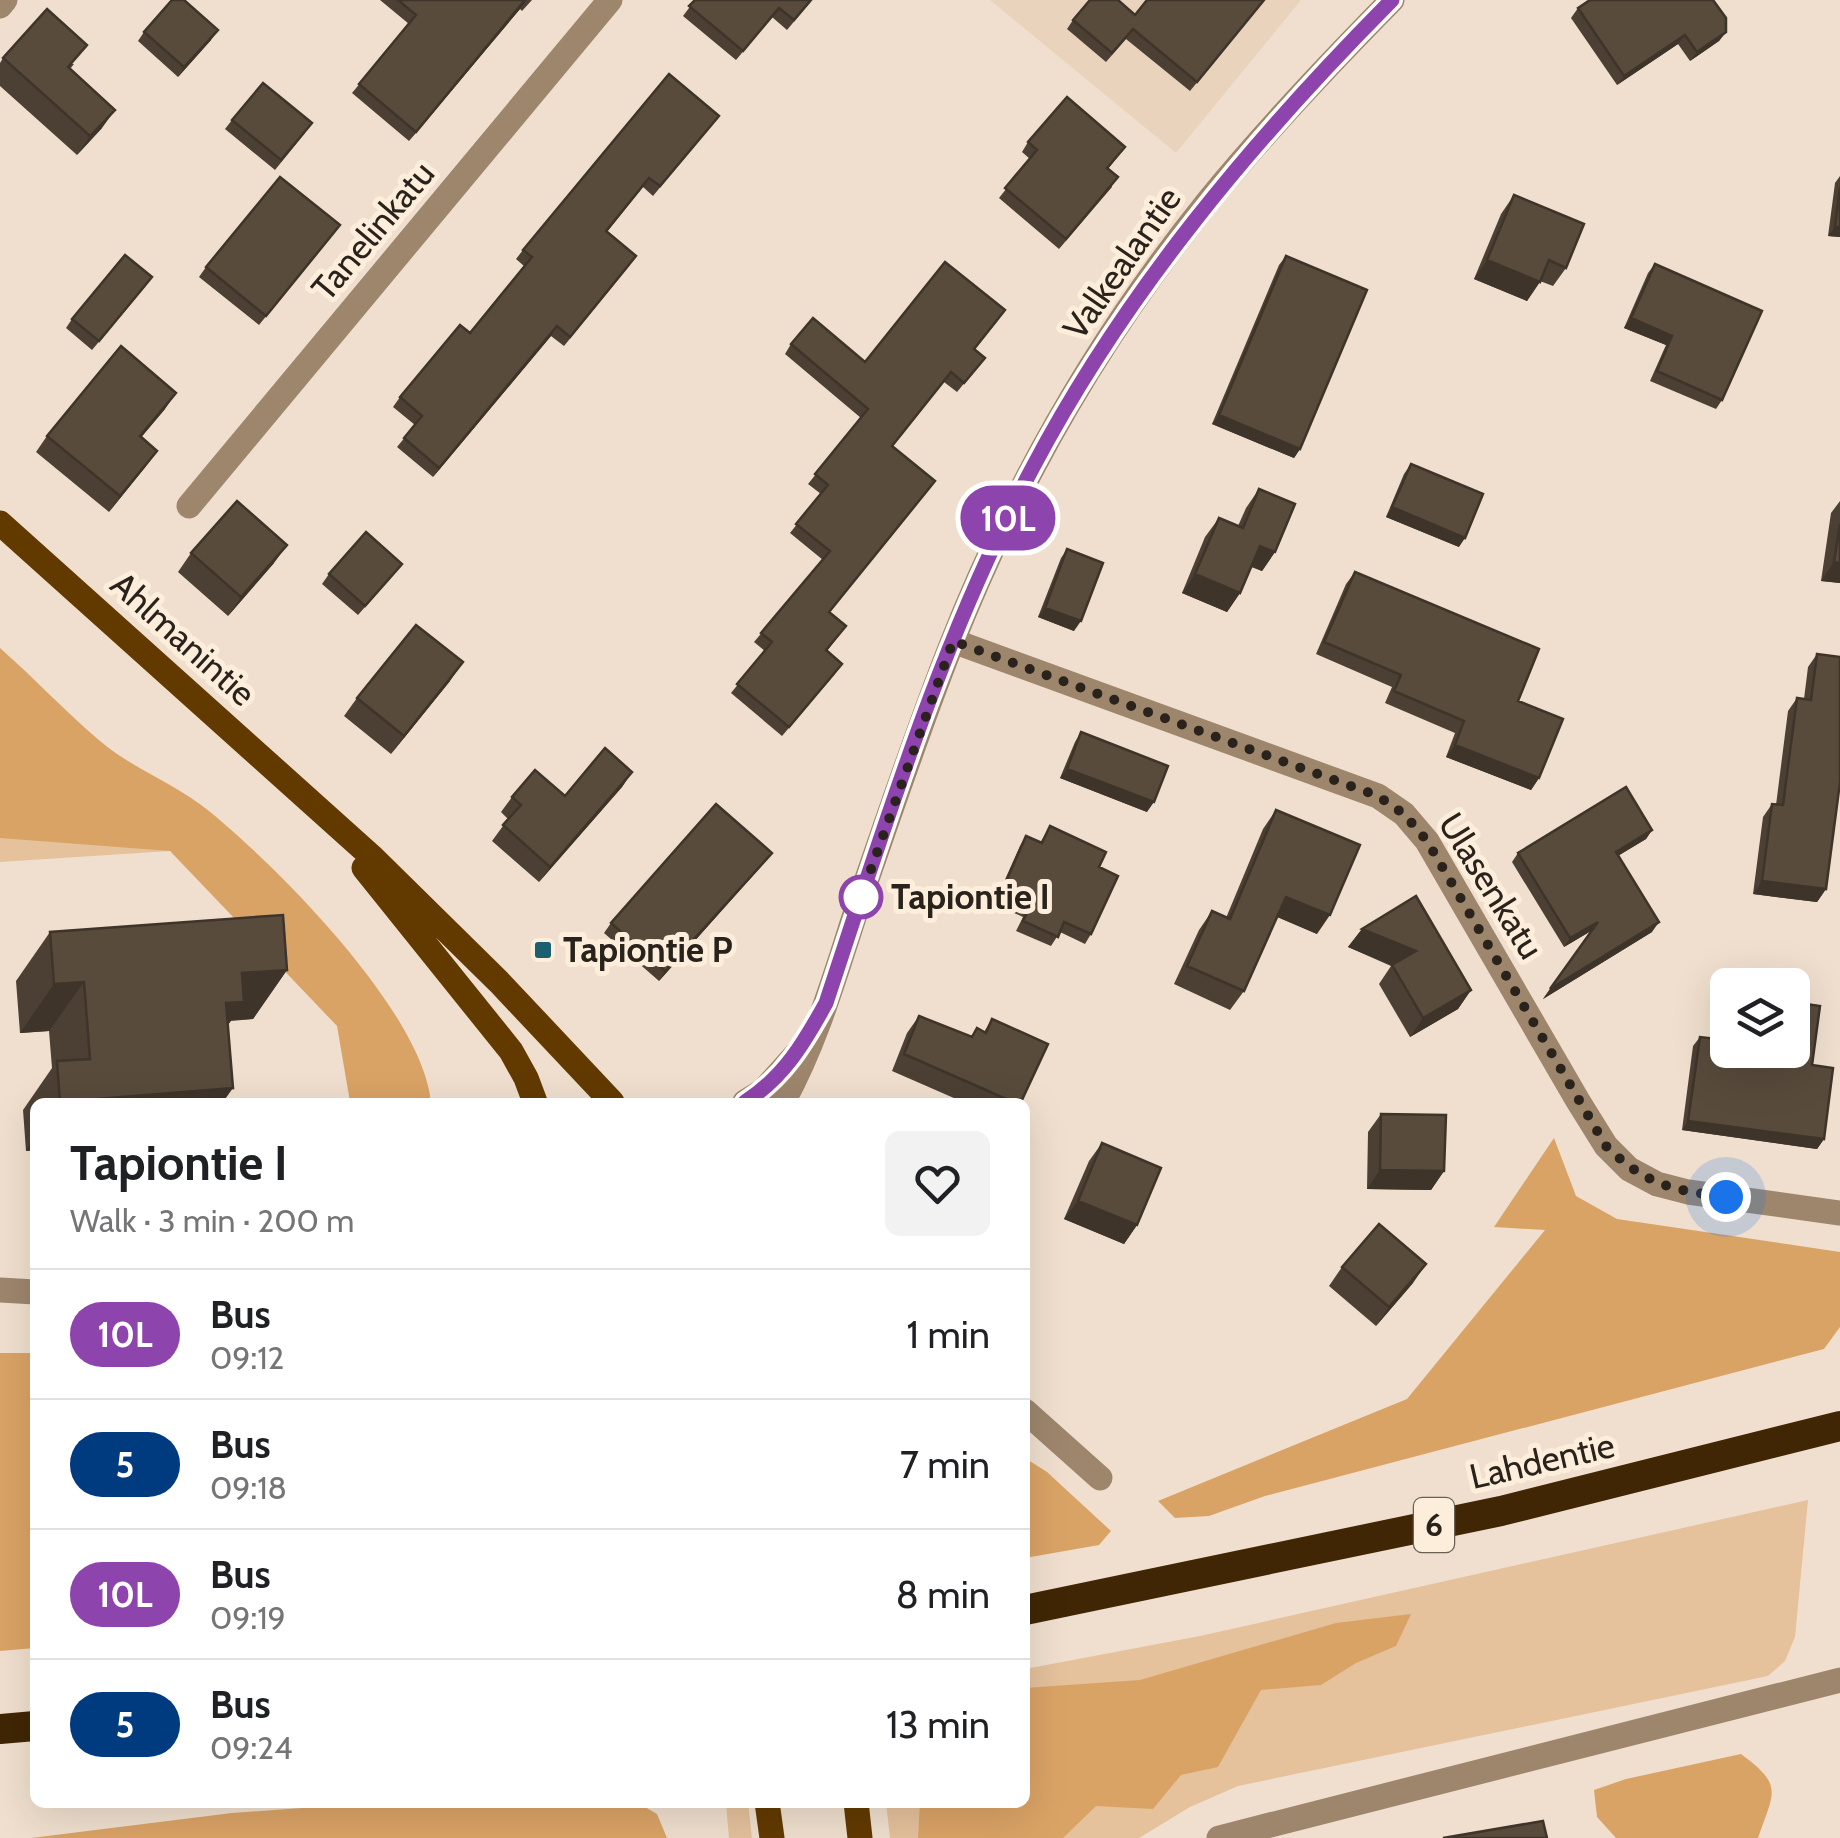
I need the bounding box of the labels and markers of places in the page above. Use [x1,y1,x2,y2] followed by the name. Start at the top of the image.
[891,875,1050,918] place label: Tapiontie I
[840,876,882,918] marker: Tapiontie I
[563,928,733,971] place label: Tapiontie P
[532,939,554,961] marker: Tapiontie P

